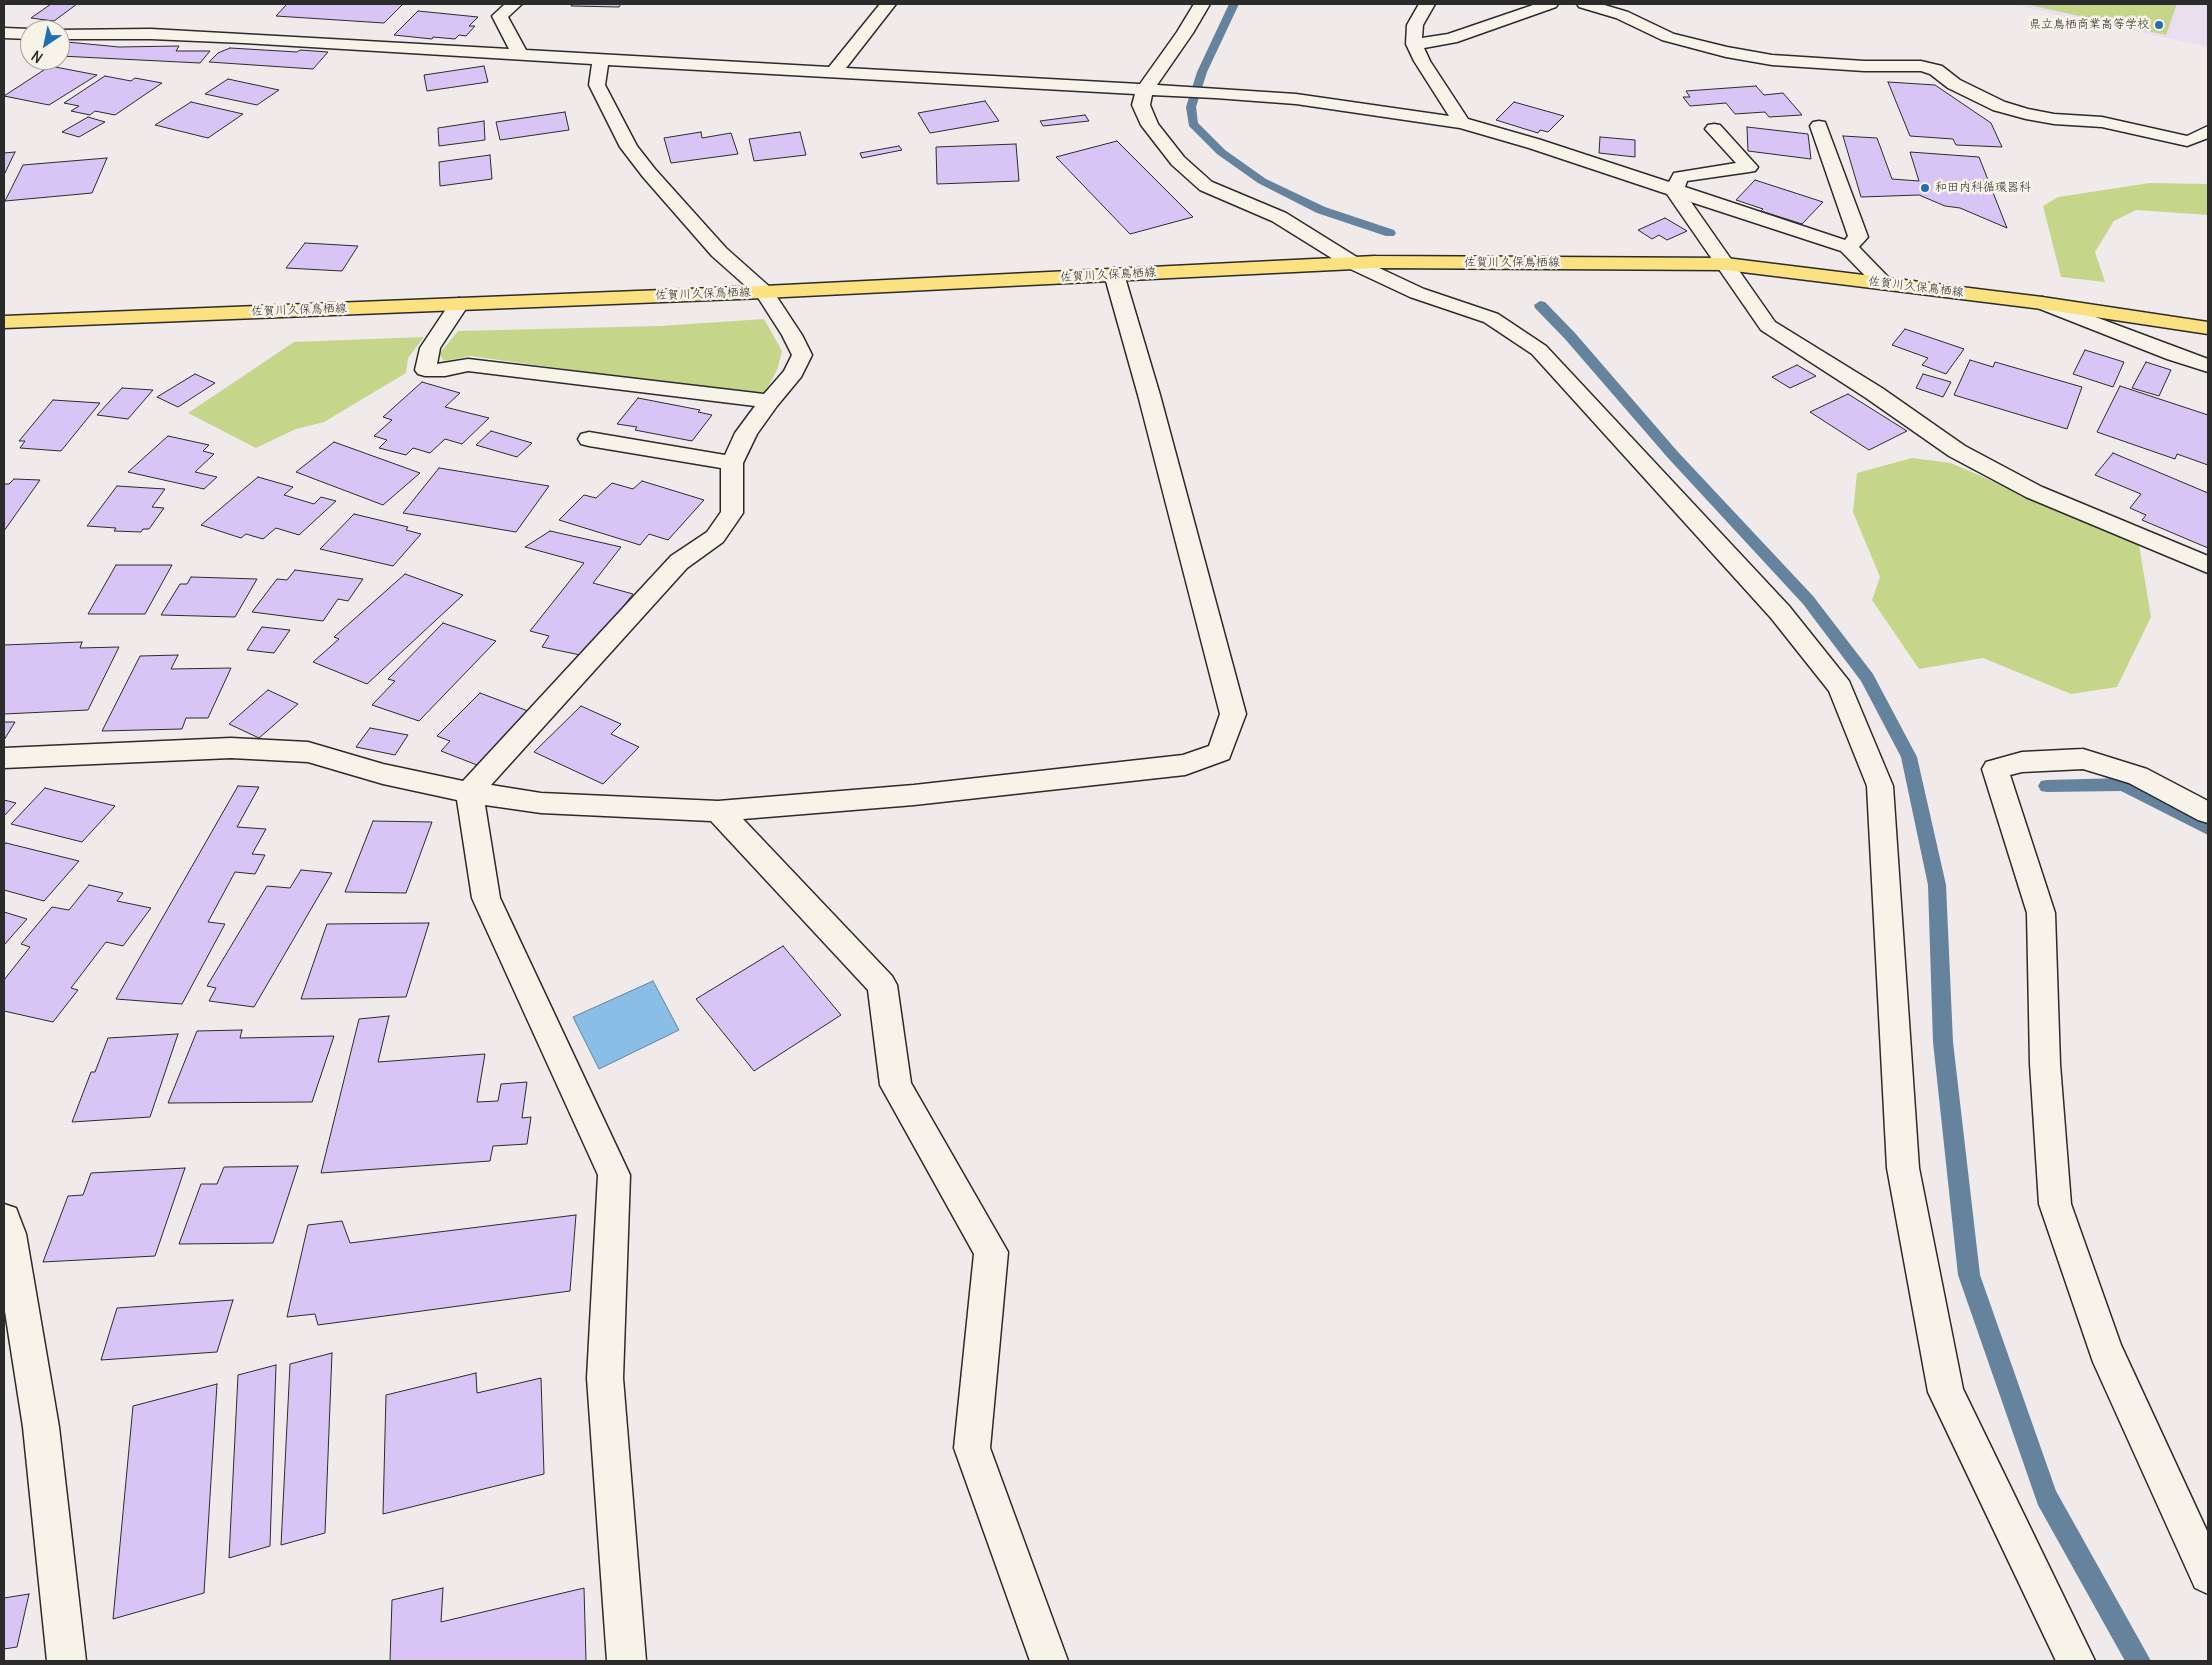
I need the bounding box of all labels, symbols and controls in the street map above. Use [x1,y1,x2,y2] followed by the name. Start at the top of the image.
[2029,18,2149,32] place label: 県立鳥栖商業高等学校
[2153,19,2165,31] marker: 県立鳥栖商業高等学校
[20,20,70,70] north arrow
[28,46,46,67] text: N
[1935,181,2031,195] place label: 和田内科循環器科
[1919,182,1931,194] marker: 和田内科循環器科
[1464,256,1560,270] street label: 佐賀川久保鳥栖線
[1060,265,1156,285] street label: 佐賀川久保鳥栖線
[1867,274,1965,300] street label: 佐賀川久保鳥栖線
[655,285,751,303] street label: 佐賀川久保鳥栖線
[251,301,347,319] street label: 佐賀川久保鳥栖線

